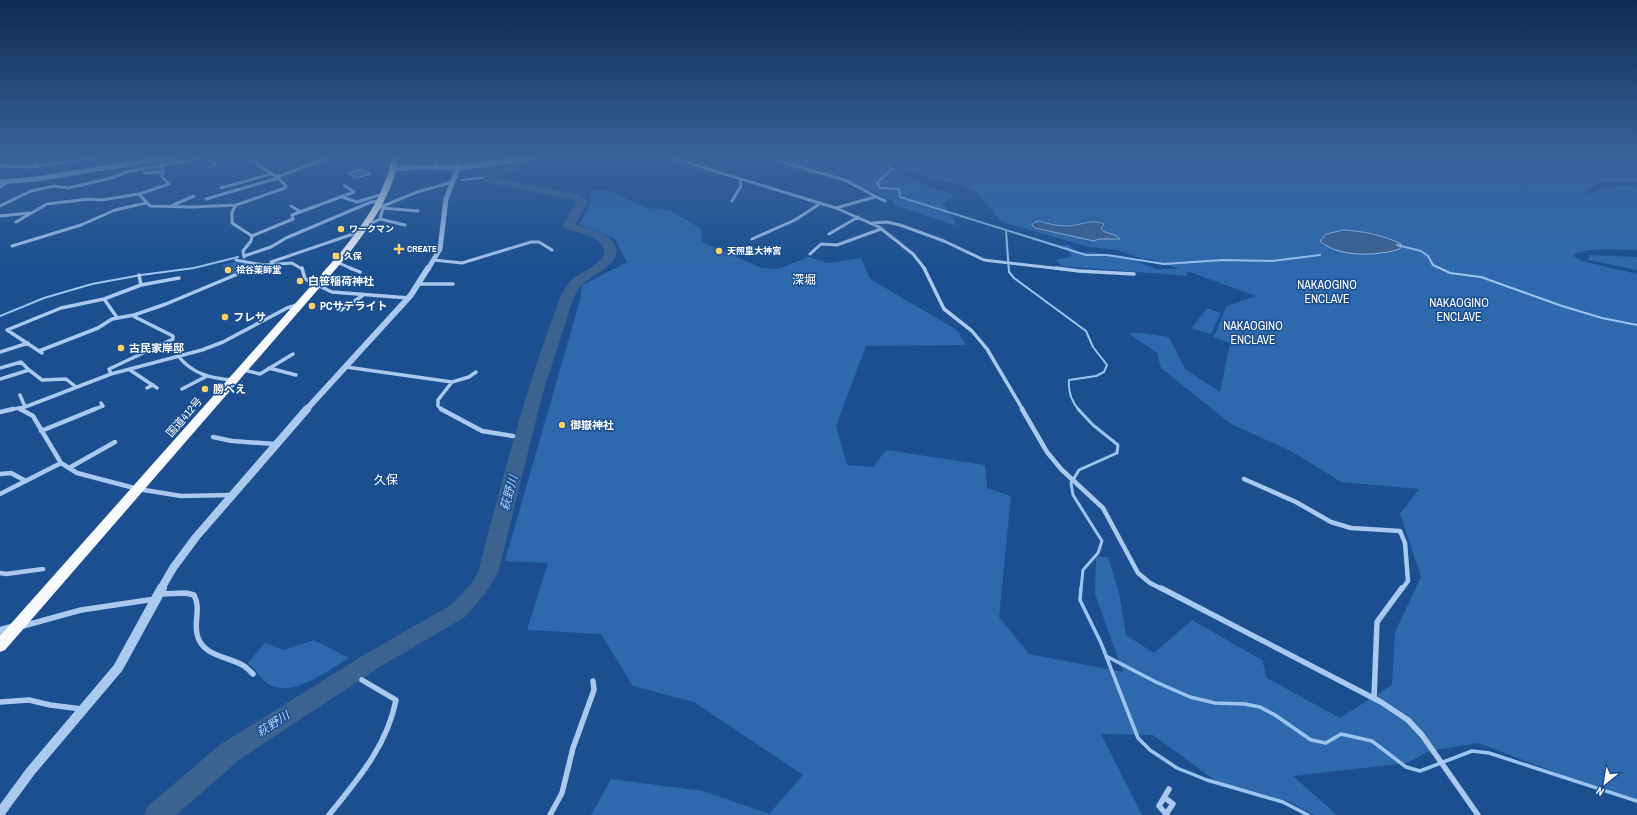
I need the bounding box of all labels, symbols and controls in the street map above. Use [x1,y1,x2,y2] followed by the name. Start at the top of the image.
[349,223,394,235] place label: ワークマン
[336,224,346,234] marker: ワークマン
[407,243,437,255] place label: CREATE
[394,244,404,254] marker: CREATE
[727,245,781,257] place label: 天照皇大神宮
[714,246,724,256] marker: 天照皇大神宮
[344,250,362,262] place label: 久保
[331,251,341,261] marker: 久保
[236,264,281,276] place label: 桧谷薬師堂
[223,265,233,275] marker: 桧谷薬師堂
[792,272,816,288] district label: 深堀
[308,274,374,288] place label: 白笹稲荷神社
[295,276,305,286] marker: 白笹稲荷神社
[1297,277,1357,307] district label: NAKAOGINO ENCLAVE
[1429,295,1489,325] district label: NAKAOGINO ENCLAVE
[320,299,388,313] place label: PCサテライト
[307,301,317,311] marker: PCサテライト
[233,310,266,324] place label: フレサ
[220,312,230,322] marker: フレサ
[1223,318,1283,348] district label: NAKAOGINO ENCLAVE
[129,341,184,355] place label: 古民家岸邸
[116,343,126,353] marker: 古民家岸邸
[213,382,246,396] place label: 勝べえ
[200,384,210,394] marker: 勝べえ
[163,394,205,440] street label: 国道412号
[570,418,614,432] place label: 御嶽神社
[557,420,567,430] marker: 御嶽神社
[374,472,398,488] district label: 久保
[497,472,522,512] water label: 萩野川
[254,706,294,741] water label: 萩野川
[1585,763,1625,803] north arrow
[1594,784,1606,799] text: N

